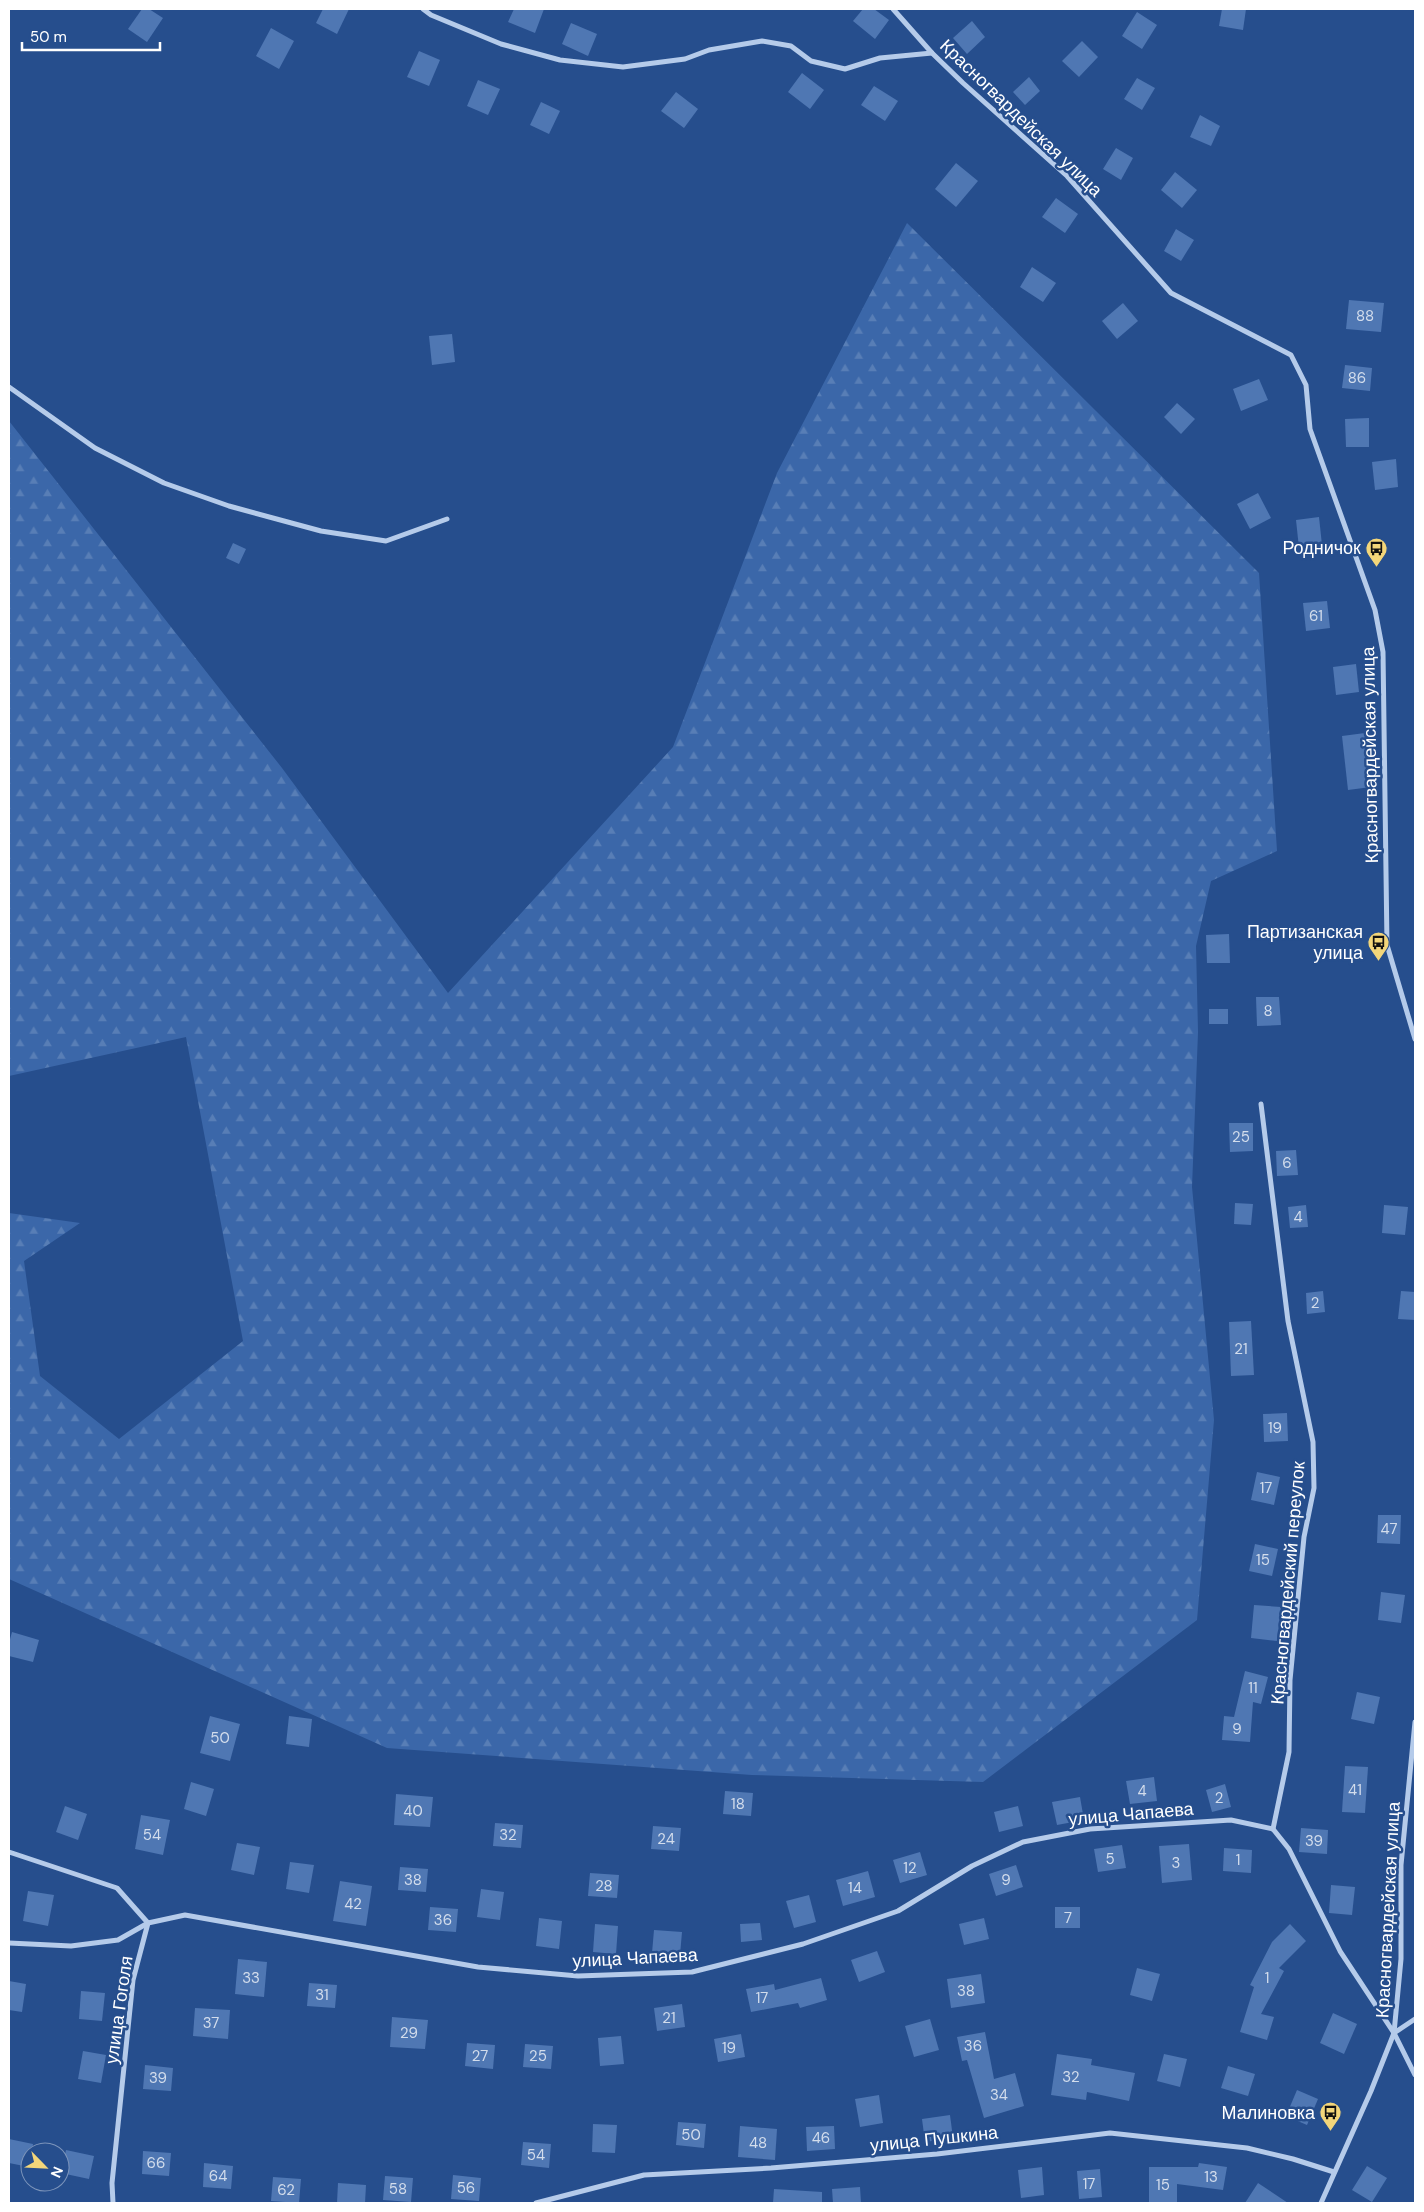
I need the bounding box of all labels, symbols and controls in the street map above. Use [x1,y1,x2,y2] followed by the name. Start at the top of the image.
[22,20,160,52] scale bar
[30,27,67,47] text: 50 m
[935,34,1108,203] street label: Красногвардейская улица
[1356,306,1374,326] house number: 88
[1348,368,1366,388] house number: 86
[1282,536,1361,560] place label: Родничок
[1365,536,1389,567] bus stop icon: Родничок
[1309,606,1323,626] house number: 61
[1356,645,1384,864] street label: Красногвардейская улица
[1247,920,1364,965] place label: Партизанская улица
[1367,930,1391,961] bus stop icon: Партизанская улица
[1263,1001,1273,1021] house number: 8
[1232,1127,1250,1147] house number: 25
[1282,1153,1292,1173] house number: 6
[1293,1207,1303,1227] house number: 4
[1311,1293,1319,1313] house number: 2
[1234,1339,1248,1359] house number: 21
[1268,1418,1282,1438] house number: 19
[1265,1460,1311,1706] street label: Красногвардейский переулок
[1260,1478,1272,1498] house number: 17
[1380,1519,1398,1539] house number: 47
[1256,1550,1270,1570] house number: 15
[1248,1678,1258,1698] house number: 11
[1232,1719,1242,1739] house number: 9
[210,1728,230,1748] house number: 50
[1348,1780,1362,1800] house number: 41
[1137,1781,1147,1801] house number: 4
[1215,1788,1223,1808] house number: 2
[731,1794,745,1814] house number: 18
[1067,1796,1195,1831] street label: улица Чапаева
[1370,1800,1406,2019] street label: Красногвардейская улица
[403,1801,423,1821] house number: 40
[143,1825,161,1845] house number: 54
[499,1825,517,1845] house number: 32
[657,1829,675,1849] house number: 24
[1305,1831,1323,1851] house number: 39
[1105,1849,1115,1869] house number: 5
[1236,1850,1240,1870] house number: 1
[1172,1853,1180,1873] house number: 3
[903,1858,917,1878] house number: 12
[404,1870,422,1890] house number: 38
[1001,1870,1011,1890] house number: 9
[595,1876,613,1896] house number: 28
[848,1878,862,1898] house number: 14
[344,1894,362,1914] house number: 42
[1064,1908,1072,1928] house number: 7
[434,1910,452,1930] house number: 36
[572,1943,699,1973] street label: улица Чапаева
[100,1954,138,2066] street label: улица Гоголя
[242,1968,260,1988] house number: 33
[1265,1968,1269,1988] house number: 1
[957,1981,975,2001] house number: 38
[315,1985,329,2005] house number: 31
[756,1988,768,2008] house number: 17
[662,2008,676,2028] house number: 21
[203,2013,219,2033] house number: 37
[400,2023,418,2043] house number: 29
[964,2036,982,2056] house number: 36
[722,2038,736,2058] house number: 19
[472,2046,488,2066] house number: 27
[529,2046,547,2066] house number: 25
[1062,2067,1080,2087] house number: 32
[149,2068,167,2088] house number: 39
[990,2085,1008,2105] house number: 34
[1221,2101,1316,2125] place label: Малиновка
[1319,2101,1343,2132] bus stop icon: Малиновка
[869,2120,1000,2158] street label: улица Пушкина
[681,2125,701,2145] house number: 50
[812,2128,830,2148] house number: 46
[749,2133,767,2153] house number: 48
[20,2142,70,2192] north arrow
[527,2145,545,2165] house number: 54
[147,2153,165,2173] house number: 66
[47,2164,67,2181] text: N
[209,2166,227,2186] house number: 64
[1204,2167,1218,2187] house number: 13
[1083,2174,1095,2194] house number: 17
[1156,2175,1170,2195] house number: 15
[457,2178,475,2198] house number: 56
[389,2179,407,2199] house number: 58
[277,2180,295,2200] house number: 62

